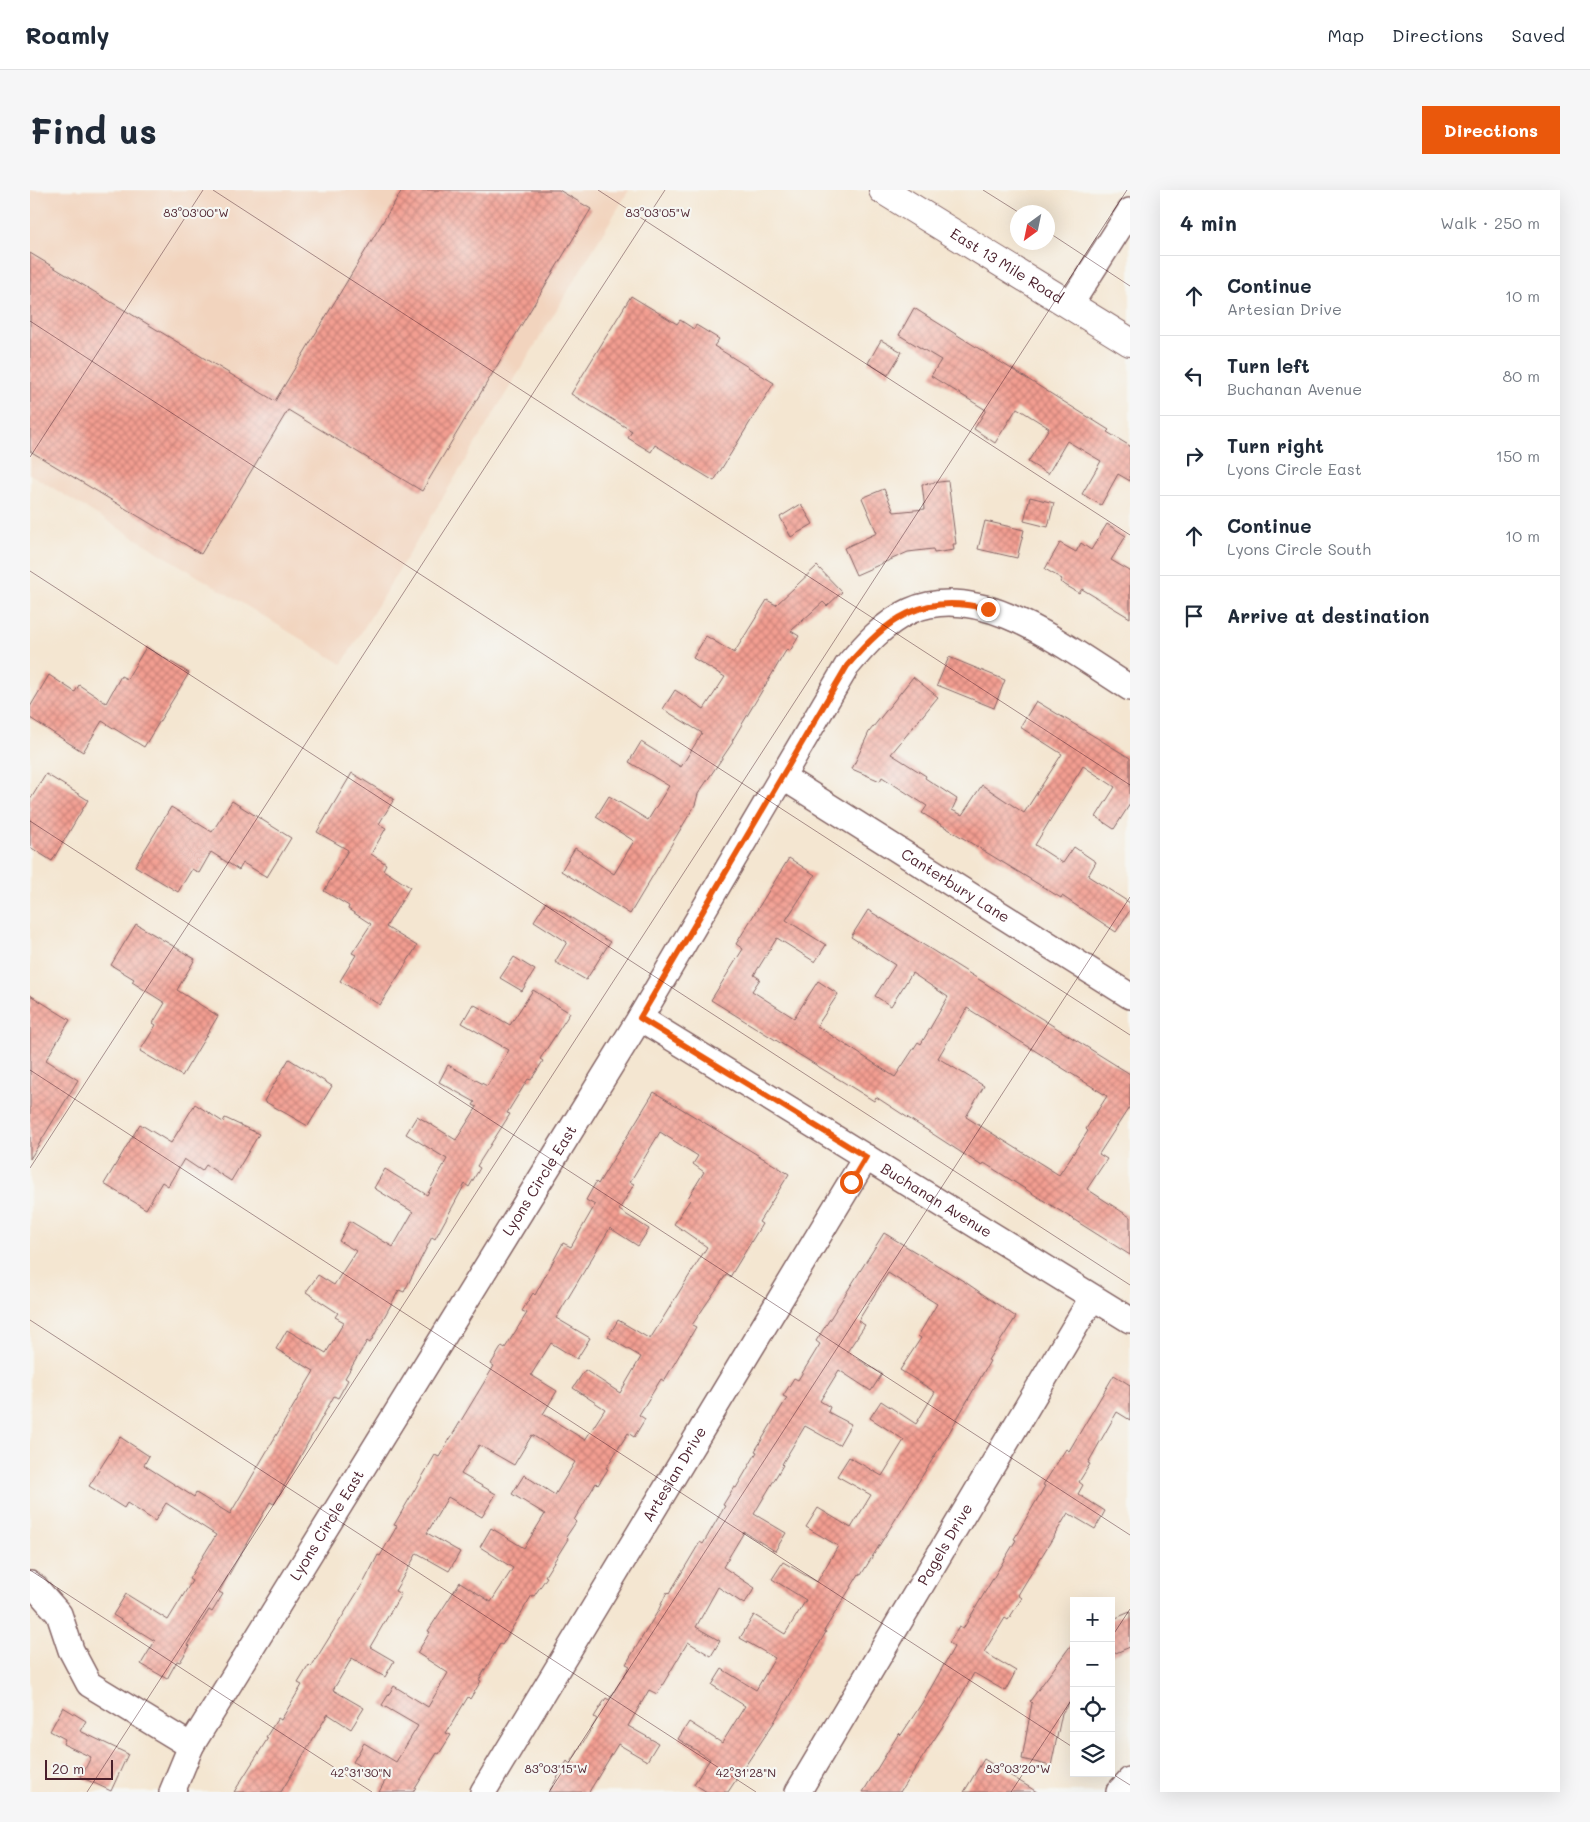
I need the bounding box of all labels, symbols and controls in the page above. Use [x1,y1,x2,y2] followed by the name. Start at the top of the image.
[25,19,109,50] text: Roamly
[1327,23,1364,47] text: Map
[1392,23,1484,47] text: Directions
[1512,23,1565,47] text: Saved
[1422,106,1560,154] button: Directions
[30,107,157,153] text: Find us
[163,204,229,220] text: 83°03'00"W
[625,204,691,220] text: 83°03'05"W
[1010,205,1055,250] north arrow
[1180,209,1237,236] text: 4 min
[1440,212,1540,233] text: Walk · 250 m
[947,223,1067,307] street label: East 13 Mile Road
[1227,273,1312,298] text: Continue
[1180,282,1208,310] icon: ahead
[1505,285,1540,306] text: 10 m
[1227,298,1342,319] text: Artesian Drive
[1227,353,1310,378] text: Turn left
[1180,362,1208,390] icon: left
[1503,365,1540,386] text: 80 m
[1227,378,1362,399] text: Buchanan Avenue
[1227,433,1324,458] text: Turn right
[1180,442,1208,470] icon: right
[1496,445,1540,466] text: 150 m
[1227,458,1362,479] text: Lyons Circle East
[1227,513,1312,538] text: Continue
[1180,522,1208,550] icon: ahead
[1505,525,1540,546] text: 10 m
[1227,538,1371,559] text: Lyons Circle South
[977,598,1000,621] route end
[1180,602,1208,630] icon: arrive
[1227,603,1430,628] text: Arrive at destination
[898,843,1014,927] street label: Canterbury Lane
[497,1121,581,1239] street label: Lyons Circle East
[877,1158,996,1242] street label: Buchanan Avenue
[840,1171,863,1194] route start
[637,1422,710,1525] street label: Artesian Drive
[285,1466,368,1584] street label: Lyons Circle East
[912,1499,977,1589] street label: Pagels Drive
[1070,1597,1115,1777] map controls
[1070,1597,1115,1642] button: +
[1070,1642,1115,1687] button: −
[1070,1687,1115,1732] button: locate
[1070,1732,1115,1777] button: layers
[45,1757,112,1780] scale bar
[52,1759,84,1778] text: 20 m
[524,1760,588,1776] text: 83°03'15"W
[986,1760,1050,1776] text: 83°03'20"W
[331,1764,391,1780] text: 42°31'30"N
[716,1764,776,1780] text: 42°31'28"N

